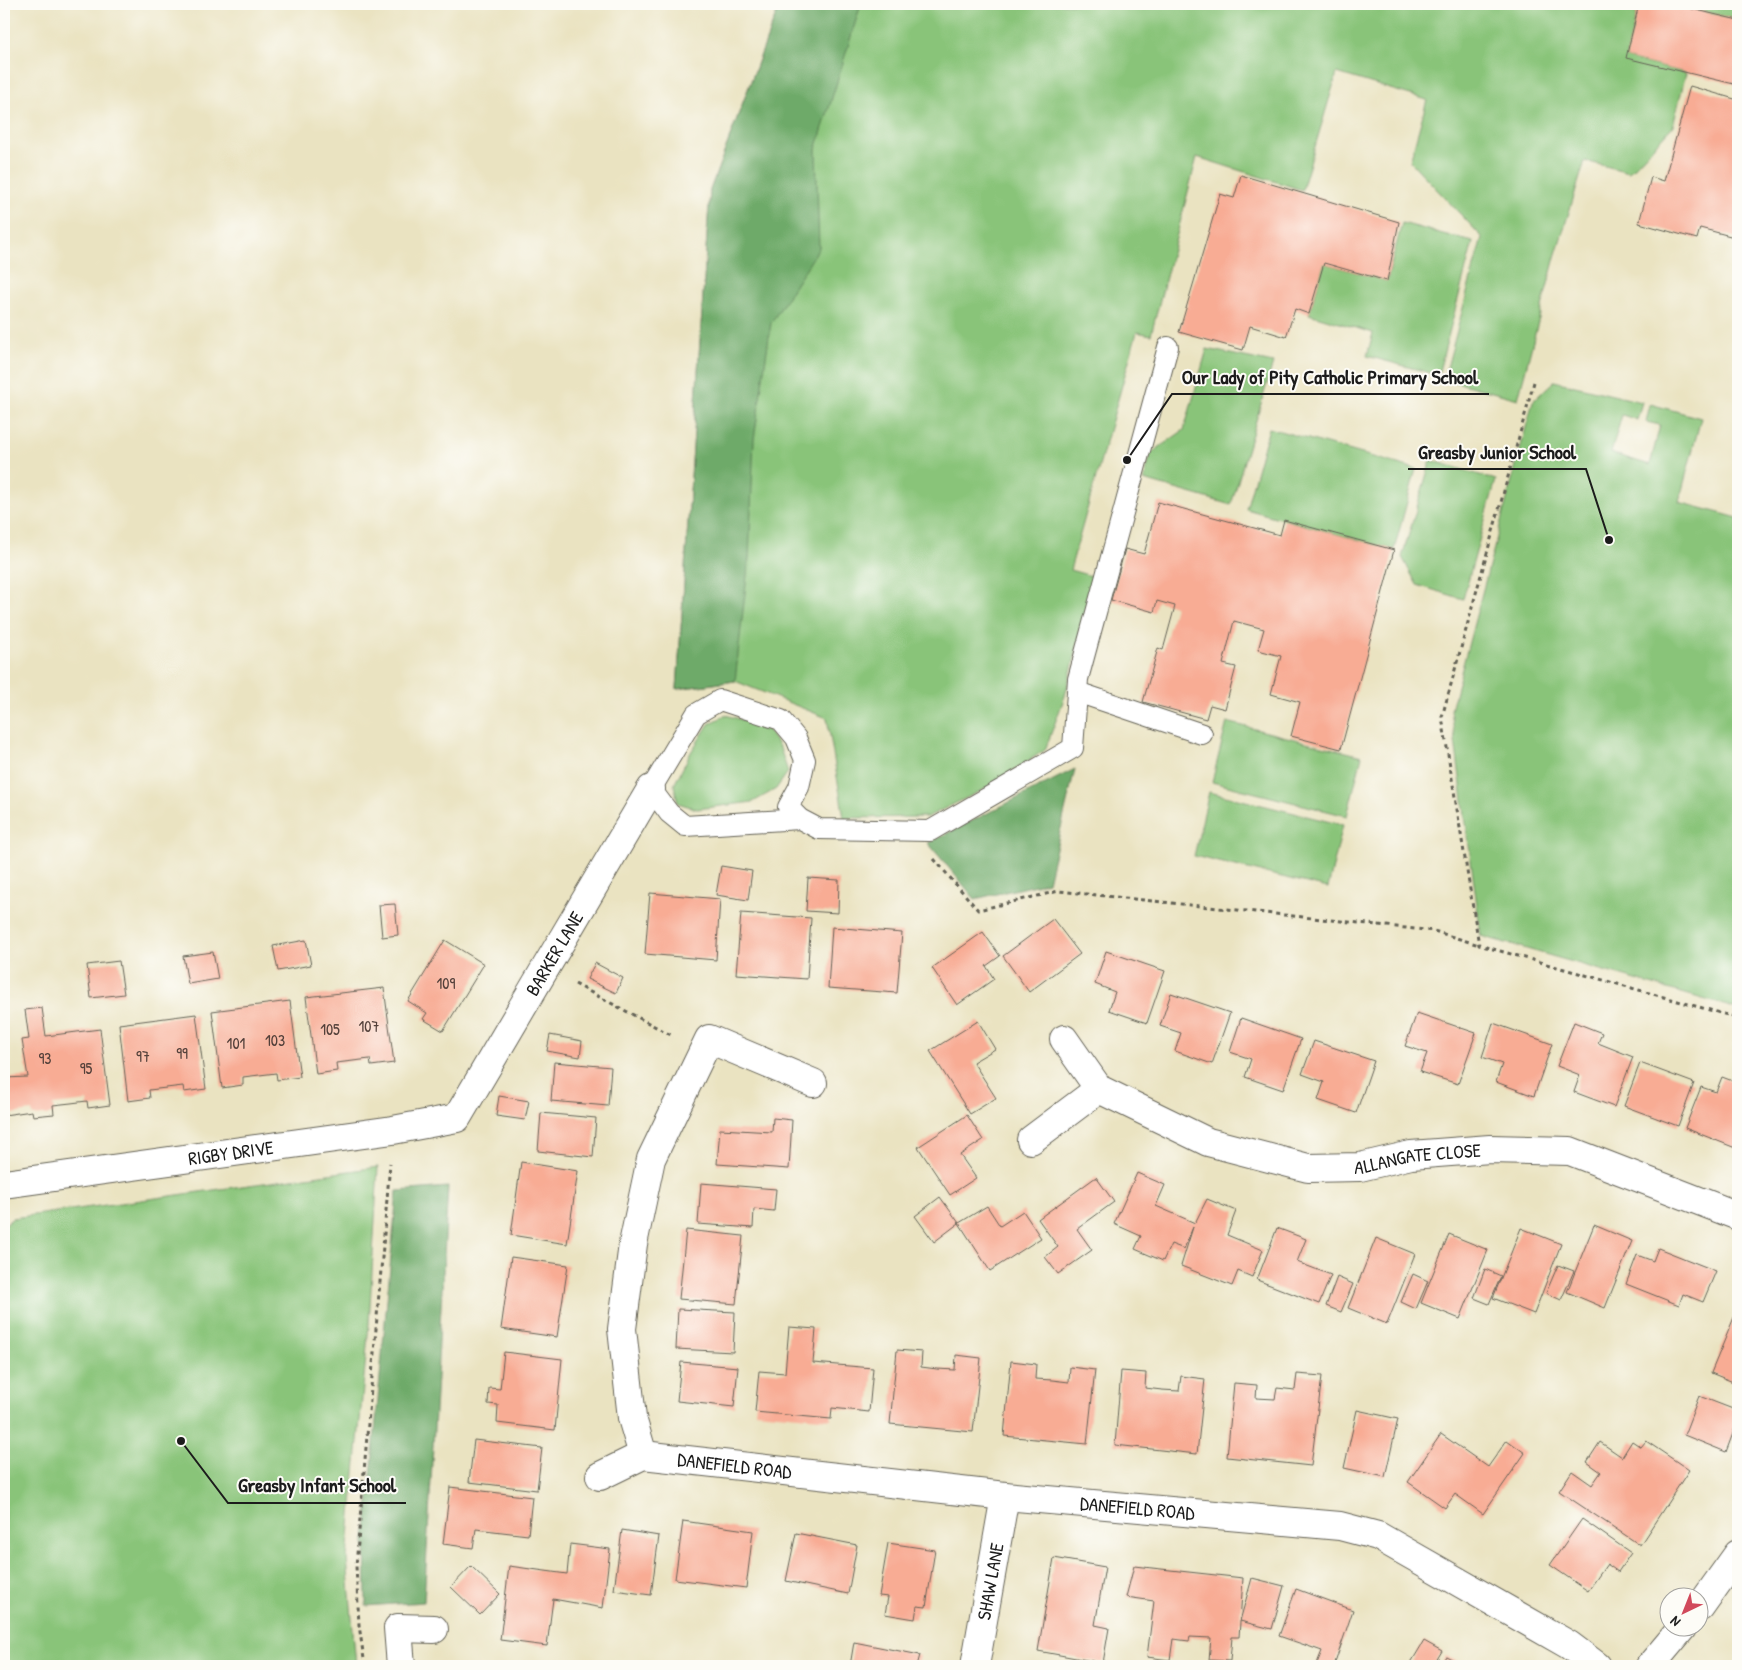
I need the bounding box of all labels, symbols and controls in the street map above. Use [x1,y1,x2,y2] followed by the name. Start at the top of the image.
[1172,359,1489,394] callout: Our Lady of Pity Catholic Primary School
[1182,363,1479,391] text: Our Lady of Pity Catholic Primary School
[1408,434,1586,469] callout: Greasby Junior School
[1418,438,1577,466] text: Greasby Junior School
[519,906,589,1000] street label: BARKER LANE
[437,972,456,994] house number: 109
[359,1015,380,1037] house number: 107
[320,1018,340,1040] house number: 105
[265,1029,285,1051] house number: 103
[227,1032,246,1054] house number: 101
[176,1042,188,1064] house number: 99
[136,1045,150,1067] house number: 97
[38,1047,52,1069] house number: 93
[80,1057,93,1079] house number: 95
[187,1134,276,1171] street label: RIGBY DRIVE
[1354,1137,1482,1180] street label: ALLANGATE CLOSE
[676,1446,793,1485] street label: DANEFIELD ROAD
[228,1468,406,1503] callout: Greasby Infant School
[238,1471,397,1499] text: Greasby Infant School
[1079,1490,1196,1526] street label: DANEFIELD ROAD
[970,1540,1010,1622] street label: SHAW LANE
[1660,1588,1710,1638] north arrow
[1665,1612,1684,1631] text: N

